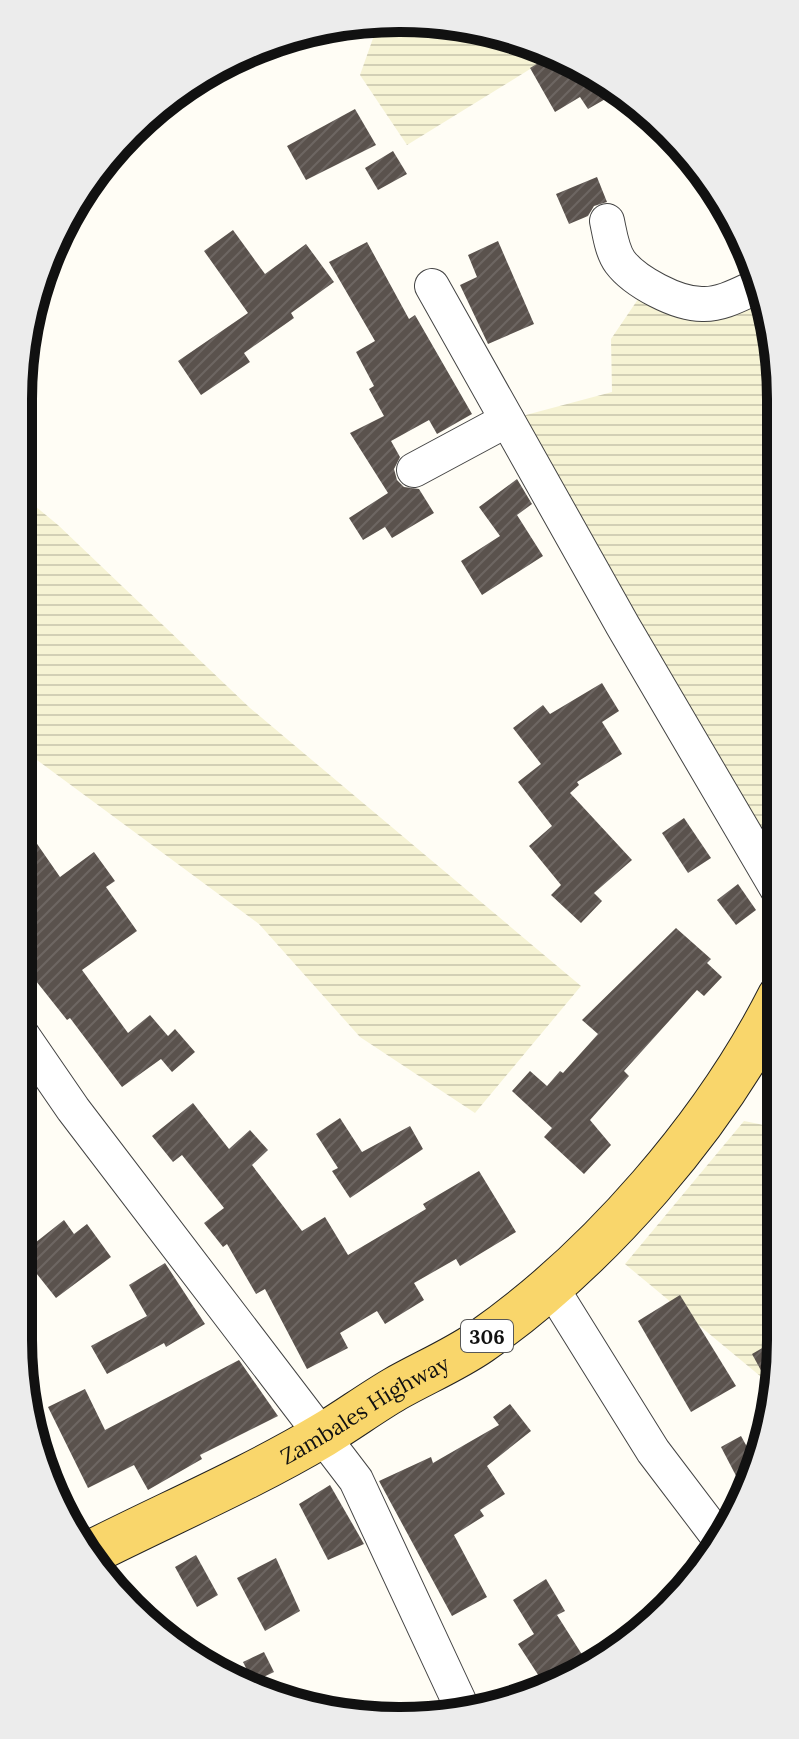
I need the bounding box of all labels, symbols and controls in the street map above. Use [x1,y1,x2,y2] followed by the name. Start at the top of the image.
[461,1320,513,1352] road number: 306
[275,1349,454,1470] street label: Zambales Highway

